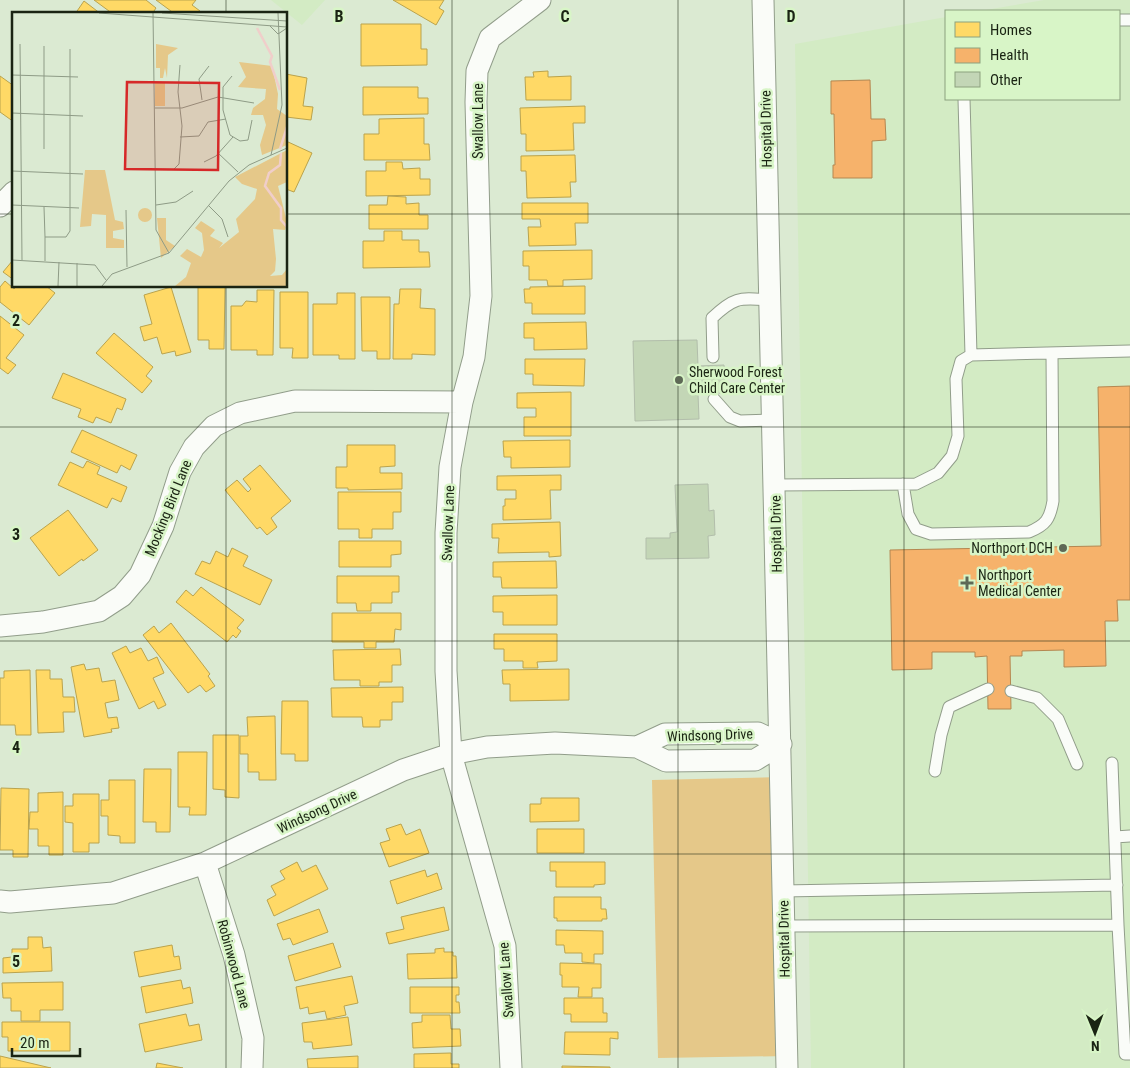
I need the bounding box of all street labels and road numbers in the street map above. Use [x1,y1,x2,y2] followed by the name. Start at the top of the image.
[470,83,486,159] street label: Swallow Lane
[757,90,775,168] street label: Hospital Drive
[141,457,195,558] street label: Mocking Bird Lane
[439,485,457,561] street label: Swallow Lane
[767,495,785,573] street label: Hospital Drive
[667,725,754,744] street label: Windsong Drive
[275,785,360,836] street label: Windsong Drive
[775,900,793,978] street label: Hospital Drive
[214,918,254,1011] street label: Robinwood Lane
[495,941,517,1018] street label: Swallow Lane

